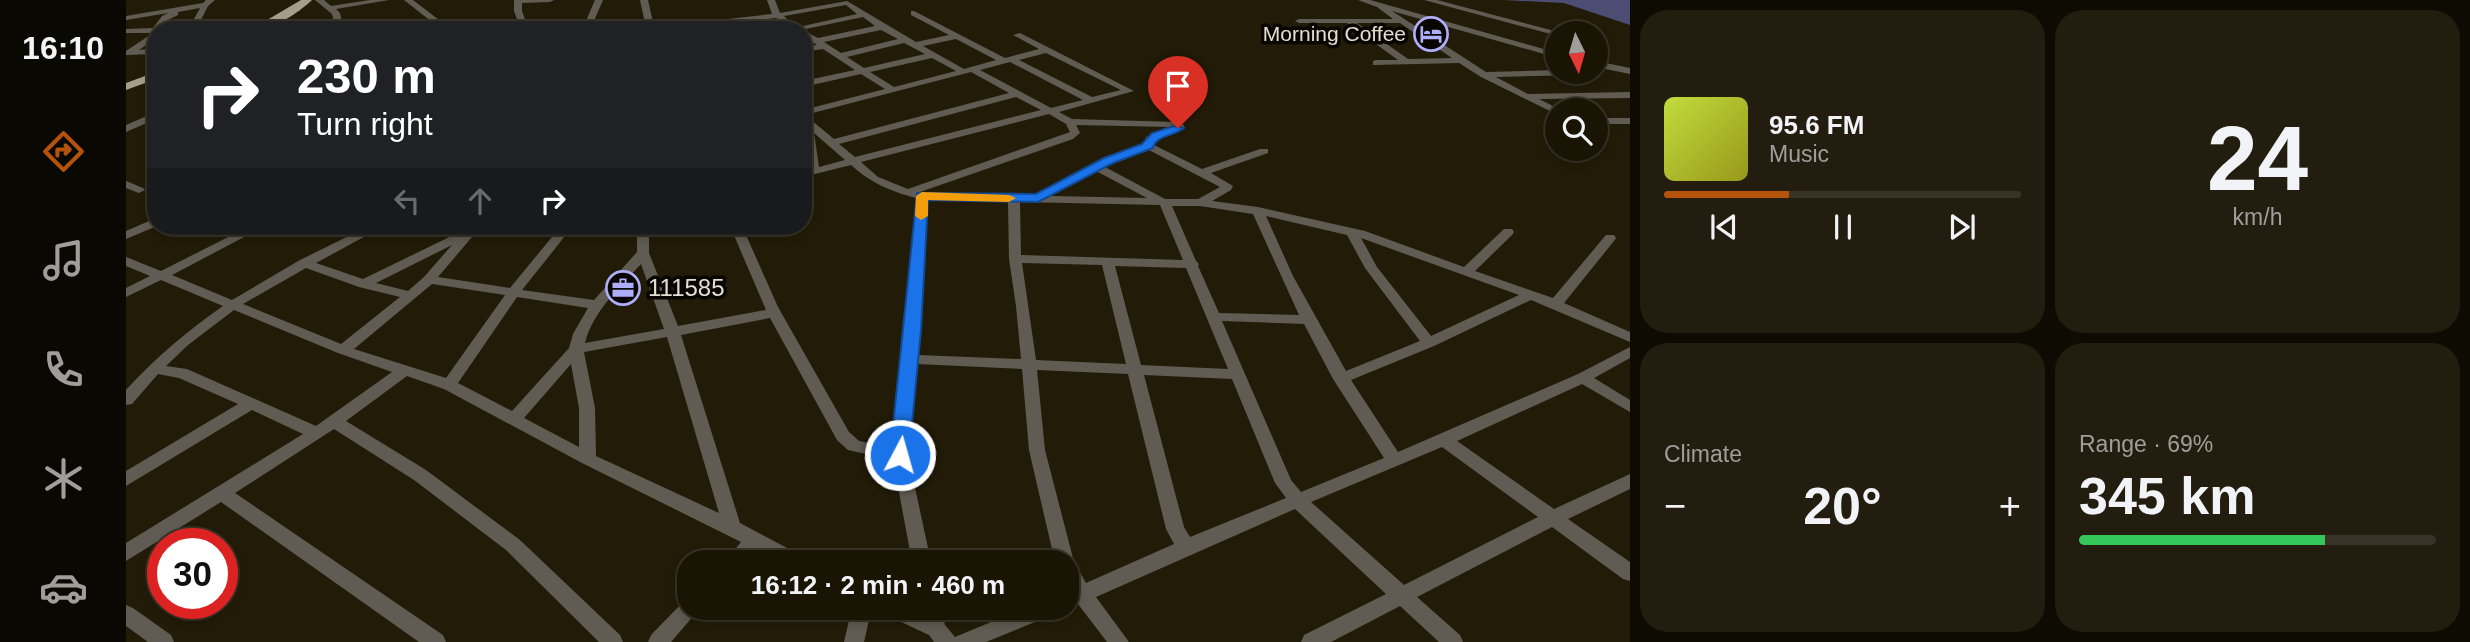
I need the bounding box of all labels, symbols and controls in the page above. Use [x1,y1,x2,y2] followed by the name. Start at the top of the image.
[1412,15,1450,53] hotel icon: Morning Coffee
[1545,21,1608,84] north arrow
[1545,21,1608,161] map controls
[1263,22,1406,45] place label: Morning Coffee
[22,30,104,66] text: 16:10
[182,49,273,140] icon: right
[297,49,436,103] text: 230 m
[1148,56,1208,128] pin
[1159,67,1197,105] icon: arrive
[1545,98,1608,161] button: search
[297,106,433,142] text: Turn right
[2207,108,2308,209] text: 24
[1769,110,1864,140] text: 95.6 FM
[39,127,88,176] icon: directions
[1769,141,1829,167] text: Music
[388,182,426,220] icon: left
[461,182,499,220] icon: ahead
[534,182,572,220] icon: right
[2233,204,2282,230] text: km/h
[1705,208,1743,246] icon: previous
[1824,208,1862,246] icon: pause
[1943,208,1981,246] icon: next
[39,236,88,285] icon: music
[604,269,642,307] office icon: 111585
[648,274,725,301] place label: 111585
[39,345,88,394] icon: phone
[863,418,937,492] position arrow
[2079,431,2213,457] text: Range · 69%
[1664,441,1742,467] text: Climate
[39,454,88,503] icon: climate
[2079,467,2255,525] text: 345 km
[1803,477,1882,535] text: 20°
[1664,485,1686,527] text: −
[1999,485,2021,527] text: +
[147,528,238,619] speed limit sign: 30
[39,563,88,612] icon: car
[751,570,1005,600] text: 16:12 · 2 min · 460 m

